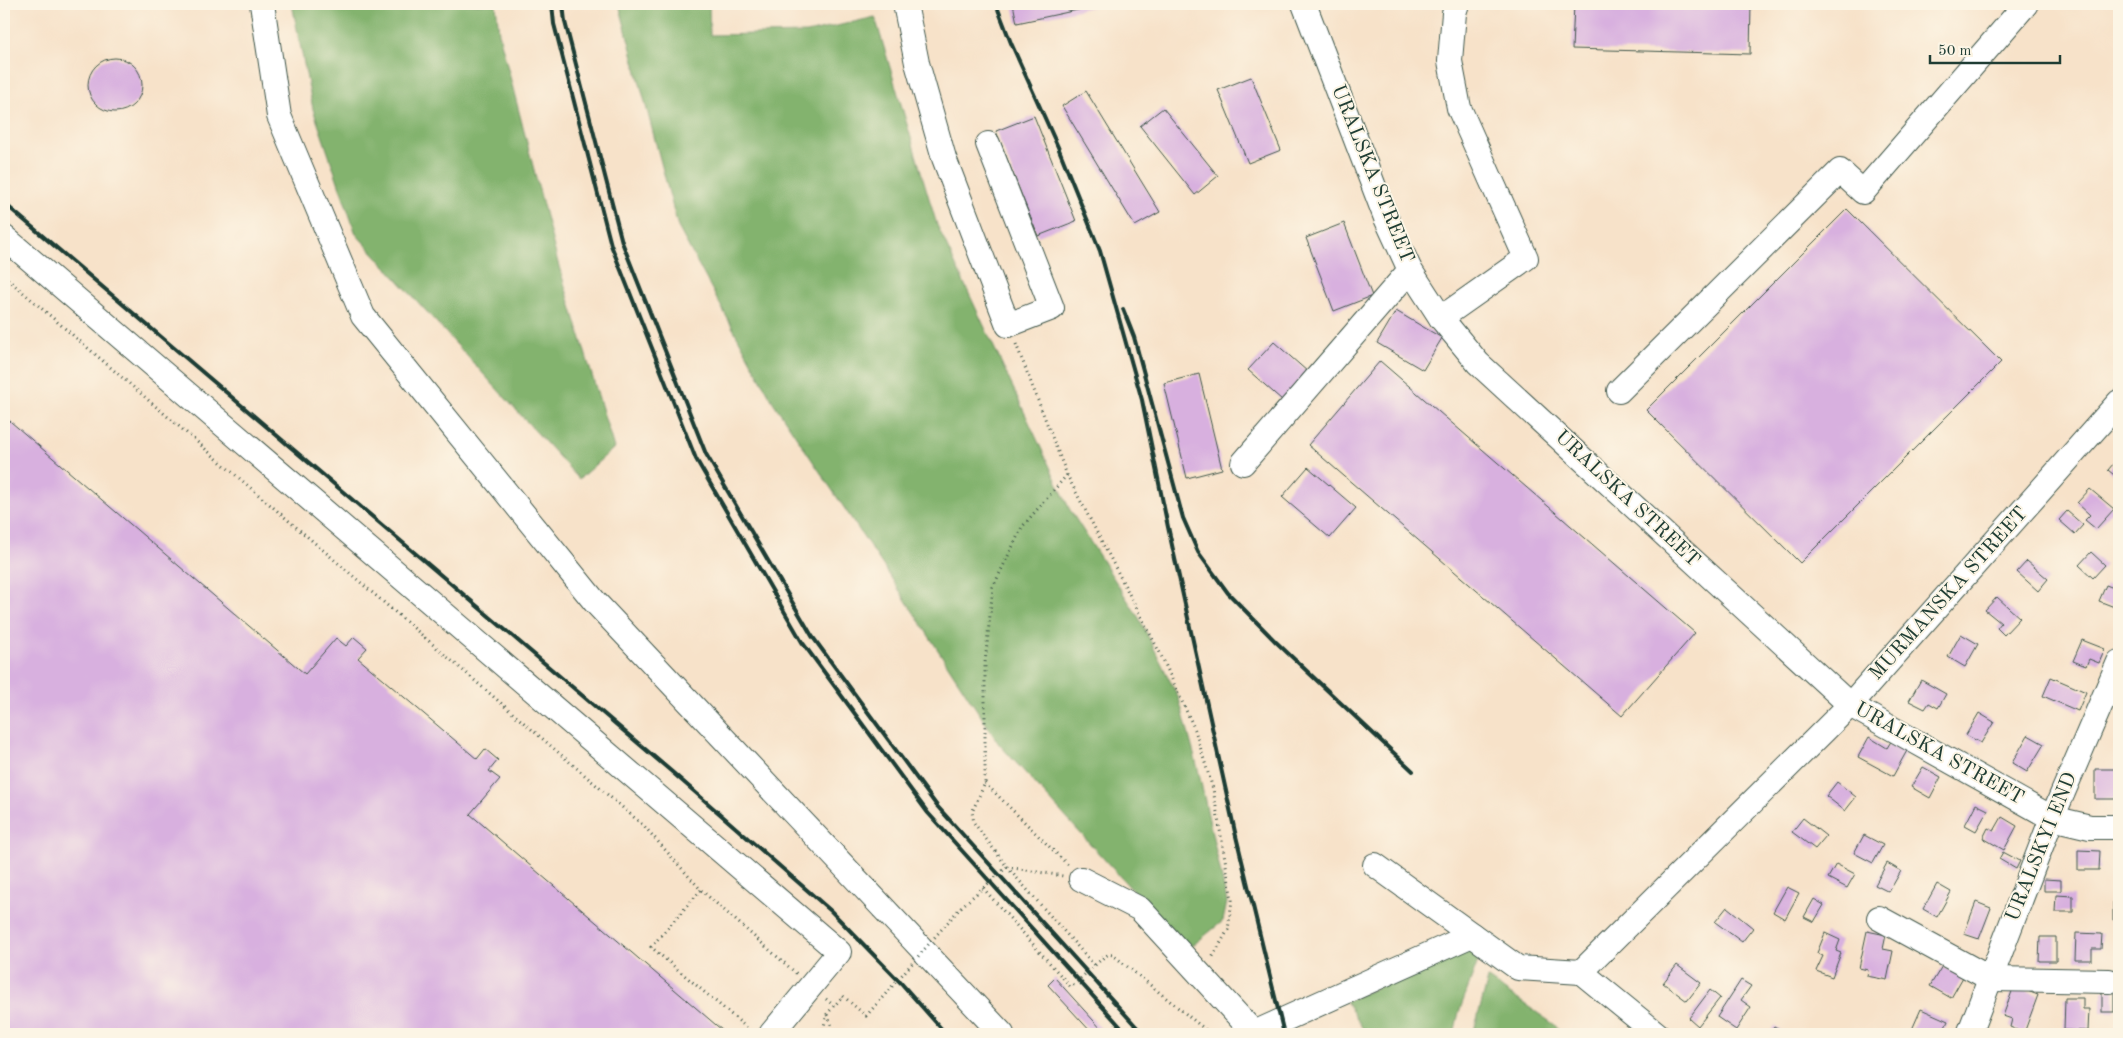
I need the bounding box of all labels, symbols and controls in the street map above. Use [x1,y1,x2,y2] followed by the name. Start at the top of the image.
[1930,32,2060,64] scale bar
[1938,44,1972,59] text: 50 m
[1327,82,1417,266] street label: URALSKA STREET
[1551,427,1703,571] street label: URALSKA STREET
[1866,504,2032,684] street label: MURMANSKA STREET
[1851,699,2027,809] street label: URALSKA STREET
[2003,770,2081,924] street label: URALSKYI END

